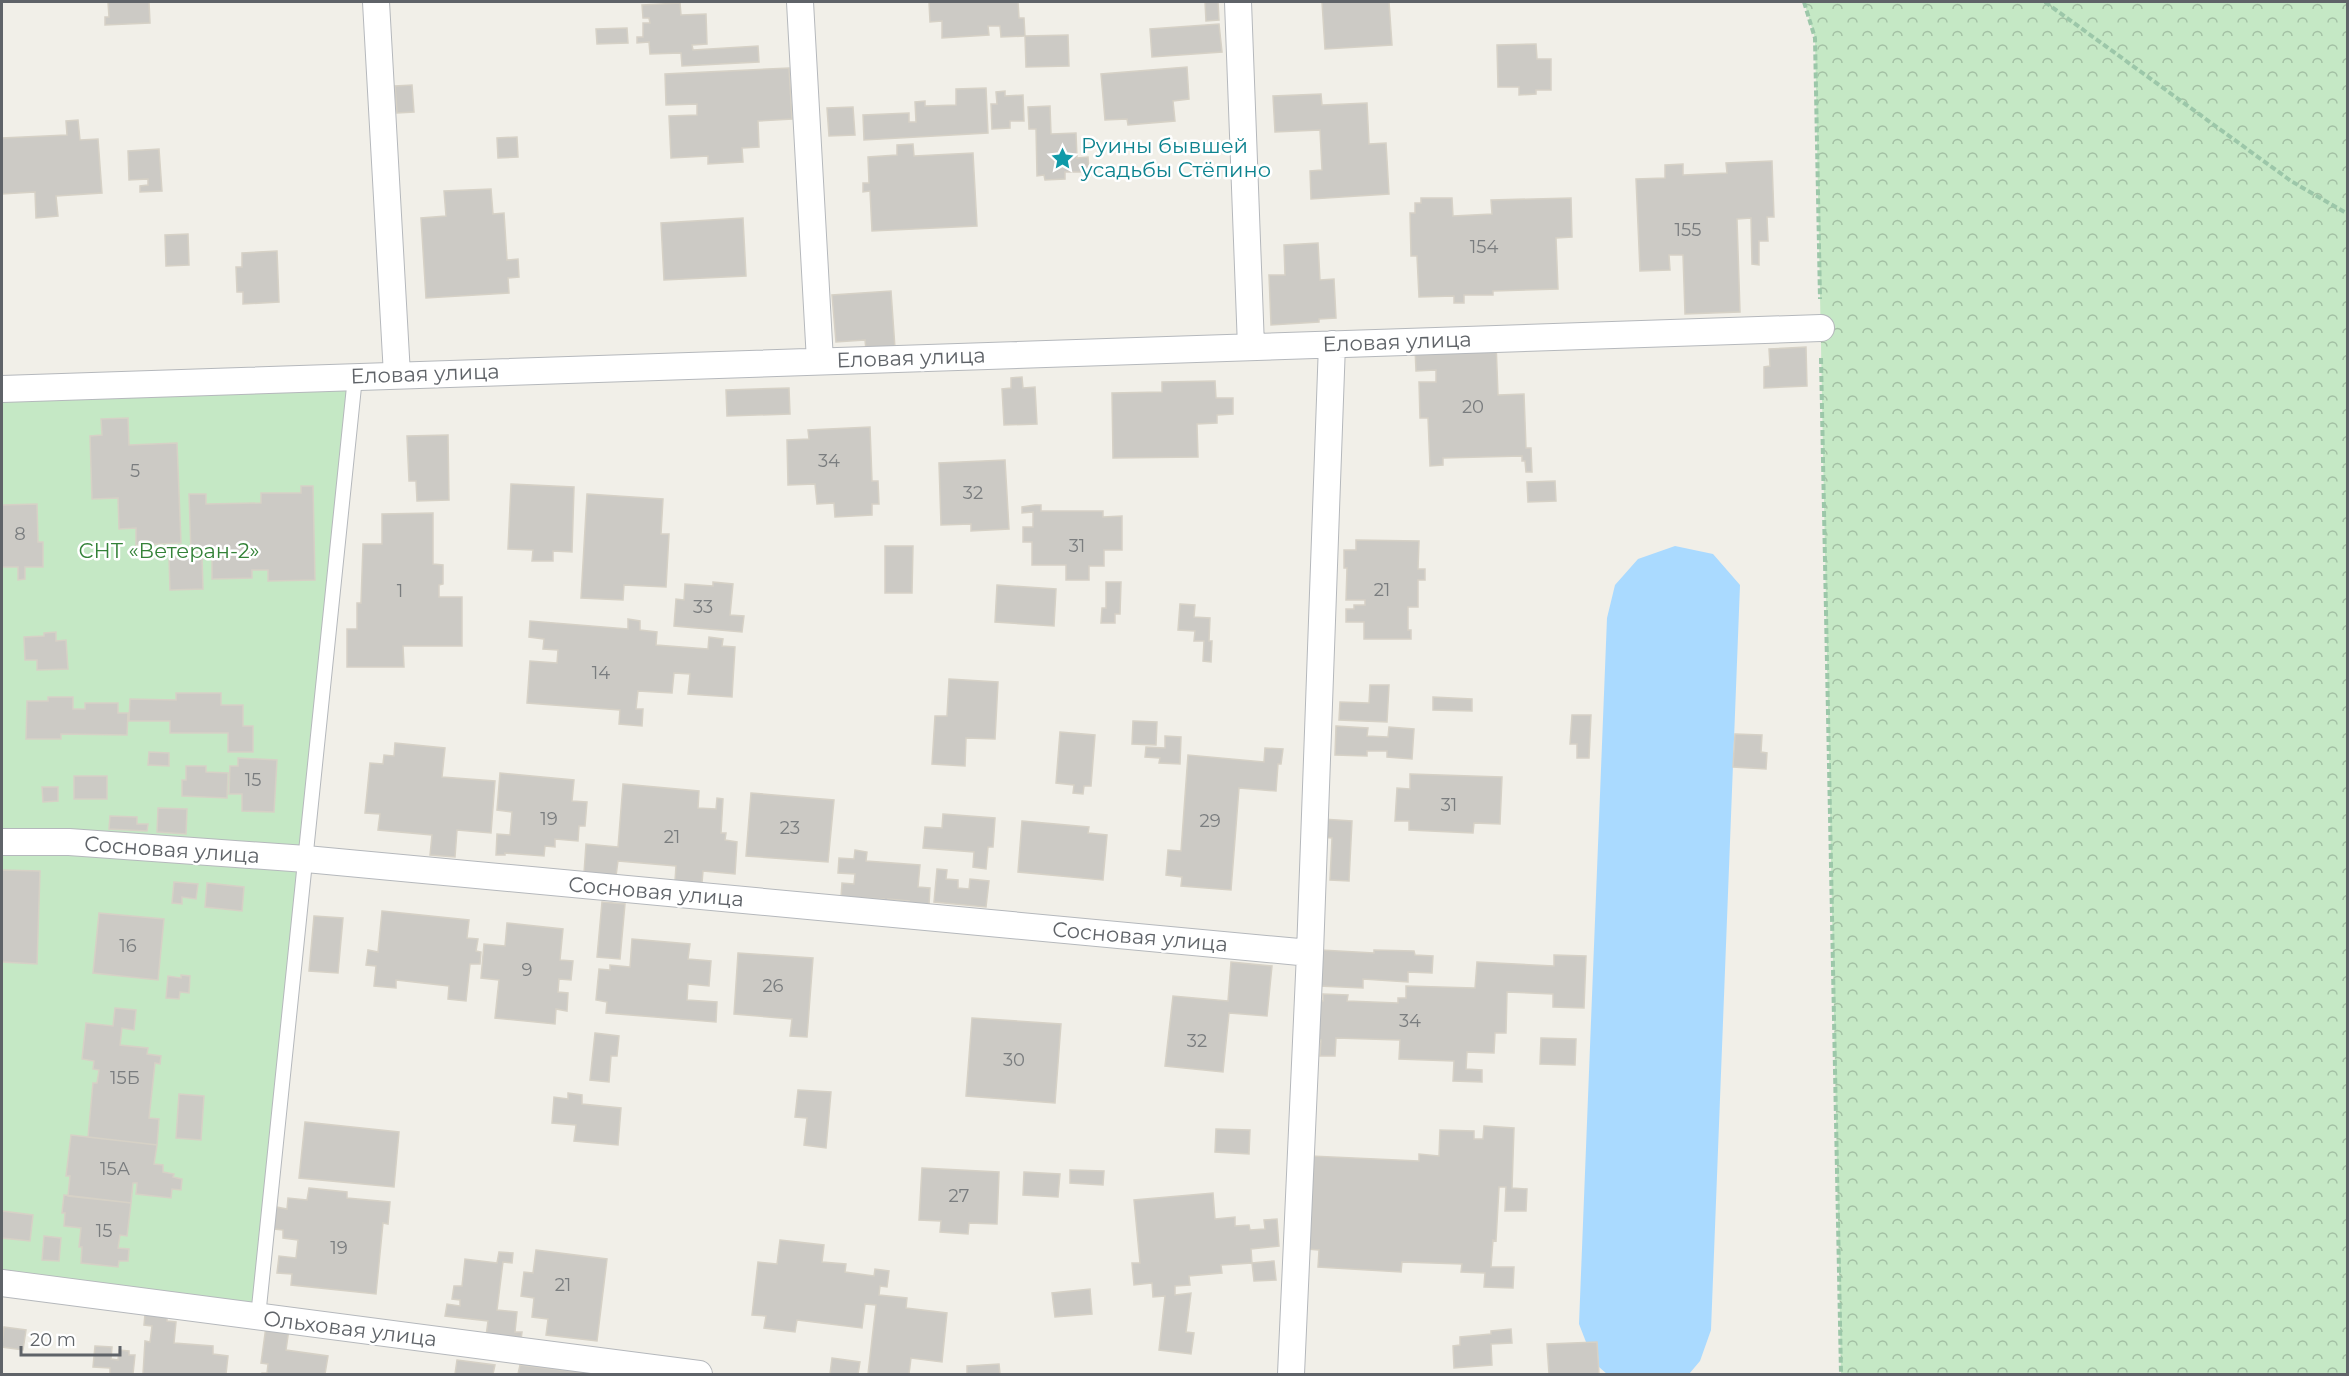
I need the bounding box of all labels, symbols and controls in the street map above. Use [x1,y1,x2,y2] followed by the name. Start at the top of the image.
[1080,133,1271,182] place label: Руины бывшей усадьбы Стёпино
[1050,145,1076,171] place icon: Руины бывшей усадьбы Стёпино
[1675,219,1701,241] house number: 155
[1470,236,1498,258] house number: 154
[1322,326,1472,357] street label: Еловая улица
[836,342,986,373] street label: Еловая улица
[350,358,500,389] street label: Еловая улица
[1462,396,1484,418] house number: 20
[818,450,840,472] house number: 34
[130,460,140,482] house number: 5
[963,482,983,504] house number: 32
[14,523,26,545] house number: 8
[1069,535,1085,557] house number: 31
[78,538,260,563] park label: СНТ «Ветеран-2»
[1374,579,1390,601] house number: 21
[397,580,403,602] house number: 1
[693,596,713,618] house number: 33
[592,662,610,684] house number: 14
[245,769,261,791] house number: 15
[1441,794,1457,816] house number: 31
[540,808,558,830] house number: 19
[1199,810,1221,832] house number: 29
[780,817,800,839] house number: 23
[664,826,680,848] house number: 21
[83,831,261,868] street label: Сосновая улица
[567,871,745,912] street label: Сосновая улица
[1051,916,1229,957] street label: Сосновая улица
[119,935,137,957] house number: 16
[522,959,533,981] house number: 9
[762,975,784,997] house number: 26
[1399,1010,1421,1032] house number: 34
[1187,1030,1207,1052] house number: 32
[1003,1049,1025,1071] house number: 30
[110,1067,140,1089] house number: 15Б
[100,1158,131,1180] house number: 15А
[949,1185,969,1207] house number: 27
[96,1220,112,1242] house number: 15
[330,1237,348,1259] house number: 19
[555,1274,571,1296] house number: 21
[262,1305,438,1352] street label: Ольховая улица
[21,1319,120,1357] scale bar
[30,1329,76,1351] text: 20 m

